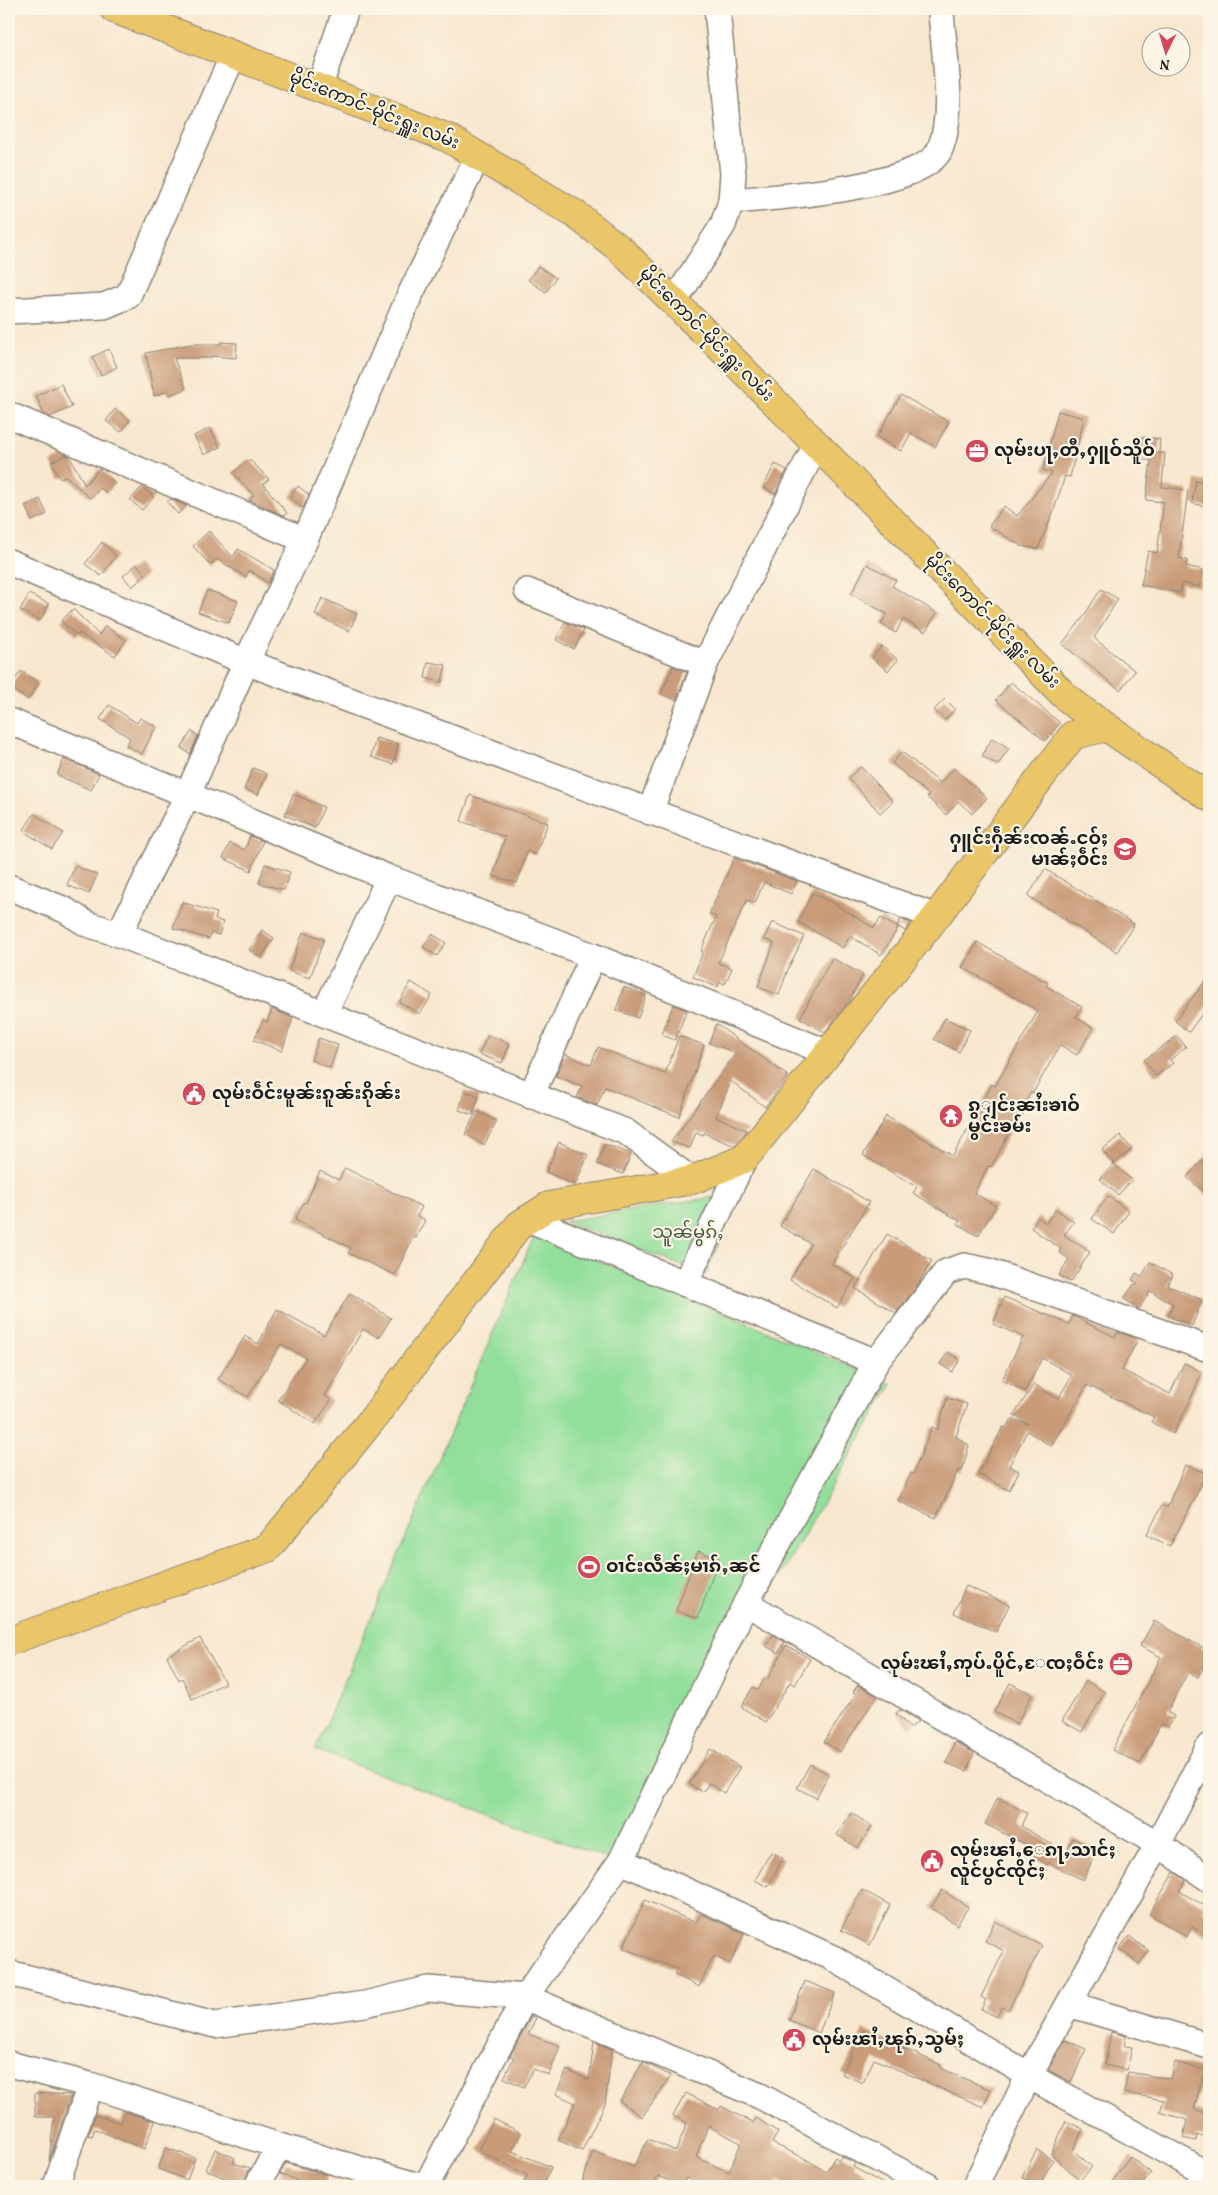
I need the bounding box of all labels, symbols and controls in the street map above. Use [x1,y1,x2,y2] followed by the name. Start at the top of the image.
[1140,28,1190,78] north arrow
[1159,54,1171,73] text: N
[285,63,464,157] street label: မိုင်းကောင်-မိုင်းရှူး လမ်း
[632,260,781,409] street label: မိုင်းကောင်-မိုင်းရှူး လမ်း
[964,438,990,464] office icon: လုမ်းပႃႇတီႇႁူဝ်သိူဝ်
[994,438,1155,464] place label: လုမ်းပႃႇတီႇႁူဝ်သိူဝ်
[918,547,1067,696] street label: မိုင်းကောင်-မိုင်းရှူး လမ်း
[949,826,1108,873] place label: ႁူင်းႁဵၼ်းၸၼ်ႉငဝ်ႈ မၢၼ်ႈဝဵင်း
[1112,836,1138,862] school or university icon: ႁူင်းႁဵၼ်းၸၼ်ႉငဝ်ႈ မၢၼ်ႈဝဵင်း
[181,1081,207,1107] public building icon: လုမ်းဝဵင်းမူၼ်းၵူၼ်းၵိုၼ်း
[212,1081,401,1107] place label: လုမ်းဝဵင်းမူၼ်းၵူၼ်းၵိုၼ်း
[968,1092,1080,1140] place label: ၵွျင်းၼၢႆးၶၢဝ် မွင်းၶမ်း
[938,1103,964,1129] temple icon: ၵွျင်းၼၢႆးၶၢဝ် မွင်းၶမ်း
[652,1219,724,1247] park label: သူၼ်မွၵ်ႇ
[576,1554,602,1580] sports icon: ဝၢင်းလဵၼ်ႈမၢၵ်ႇၼင်
[606,1554,761,1580] place label: ဝၢင်းလဵၼ်ႈမၢၵ်ႇၼင်
[880,1650,1104,1677] place label: လုမ်းၽၢႆႇဢုပ်ႉပိူင်ႇႄၸႈဝဵင်း
[1108,1651,1134,1677] office icon: လုမ်းၽၢႆႇဢုပ်ႉပိူင်ႇႄၸႈဝဵင်း
[950,1837,1116,1885] place label: လုမ်းၽၢႆႇေၵႃႇသၢင်ႈ လူင်ပွင်ၸိုင်ႈ
[919,1848,945,1874] public building icon: လုမ်းၽၢႆႇေၵႃႇသၢင်ႈ လူင်ပွင်ၸိုင်ႈ
[812,2026,964,2053] place label: လုမ်းၽၢႆႇၽုၵ်ႇသွမ်ႈ
[781,2027,807,2053] public building icon: လုမ်းၽၢႆႇၽုၵ်ႇသွမ်ႈ

